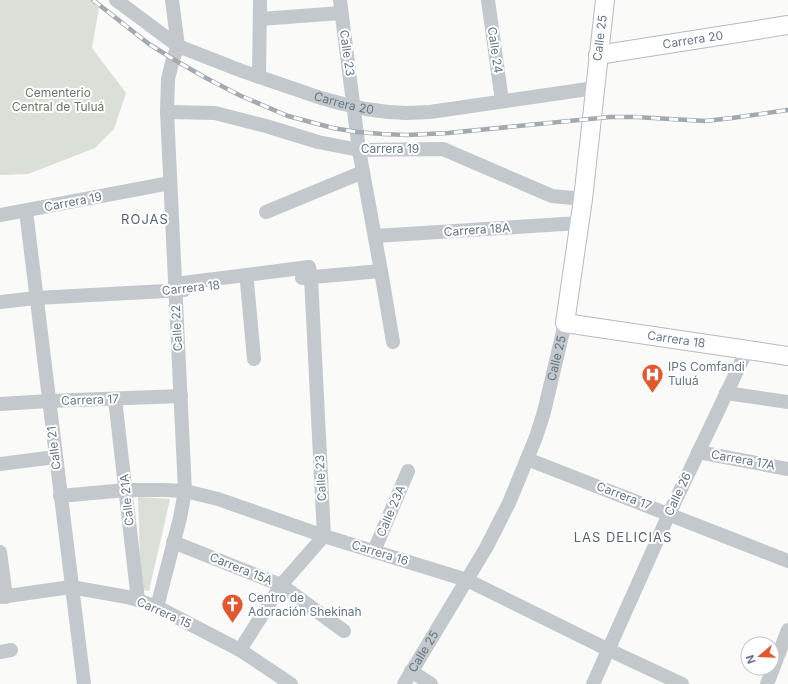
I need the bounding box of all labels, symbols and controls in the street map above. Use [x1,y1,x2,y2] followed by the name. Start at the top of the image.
[589,14,610,62] street label: Calle 25
[485,26,506,74] street label: Calle 24
[661,27,724,52] street label: Carrera 20
[337,29,358,77] street label: Calle 23
[12,85,104,114] park label: Cementerio Central de Tuluá
[312,88,375,117] street label: Carrera 20
[361,141,419,156] street label: Carrera 19
[43,189,103,214] street label: Carrera 19
[121,211,169,227] district label: ROJAS
[443,220,511,239] street label: Carrera 18A
[161,277,221,298] street label: Carrera 18
[168,305,185,352] street label: Calle 22
[646,327,706,351] street label: Carrera 18
[544,334,569,383] street label: Calle 25
[668,359,745,388] place label: IPS Comfandi Tuluá
[640,361,666,394] hospital icon: IPS Comfandi Tuluá
[61,391,119,408] street label: Carrera 17
[43,425,64,471] street label: Calle 21
[710,446,776,473] street label: Carrera 17A
[312,454,329,502] street label: Calle 23
[661,470,694,518] street label: Calle 26
[116,473,137,527] street label: Calle 21A
[594,478,654,513] street label: Carrera 17
[373,483,408,539] street label: Calle 23A
[574,529,672,545] district label: LAS DELICIAS
[350,537,410,568] street label: Carrera 16
[207,549,275,588] street label: Carrera 15A
[248,590,362,619] place label: Centro de Adoración Shekinah
[219,592,245,625] church icon: Centro de Adoración Shekinah
[135,594,194,631] street label: Carrera 15
[405,627,442,675] street label: Calle 25
[740,636,780,676] north arrow
[743,653,759,666] text: N

